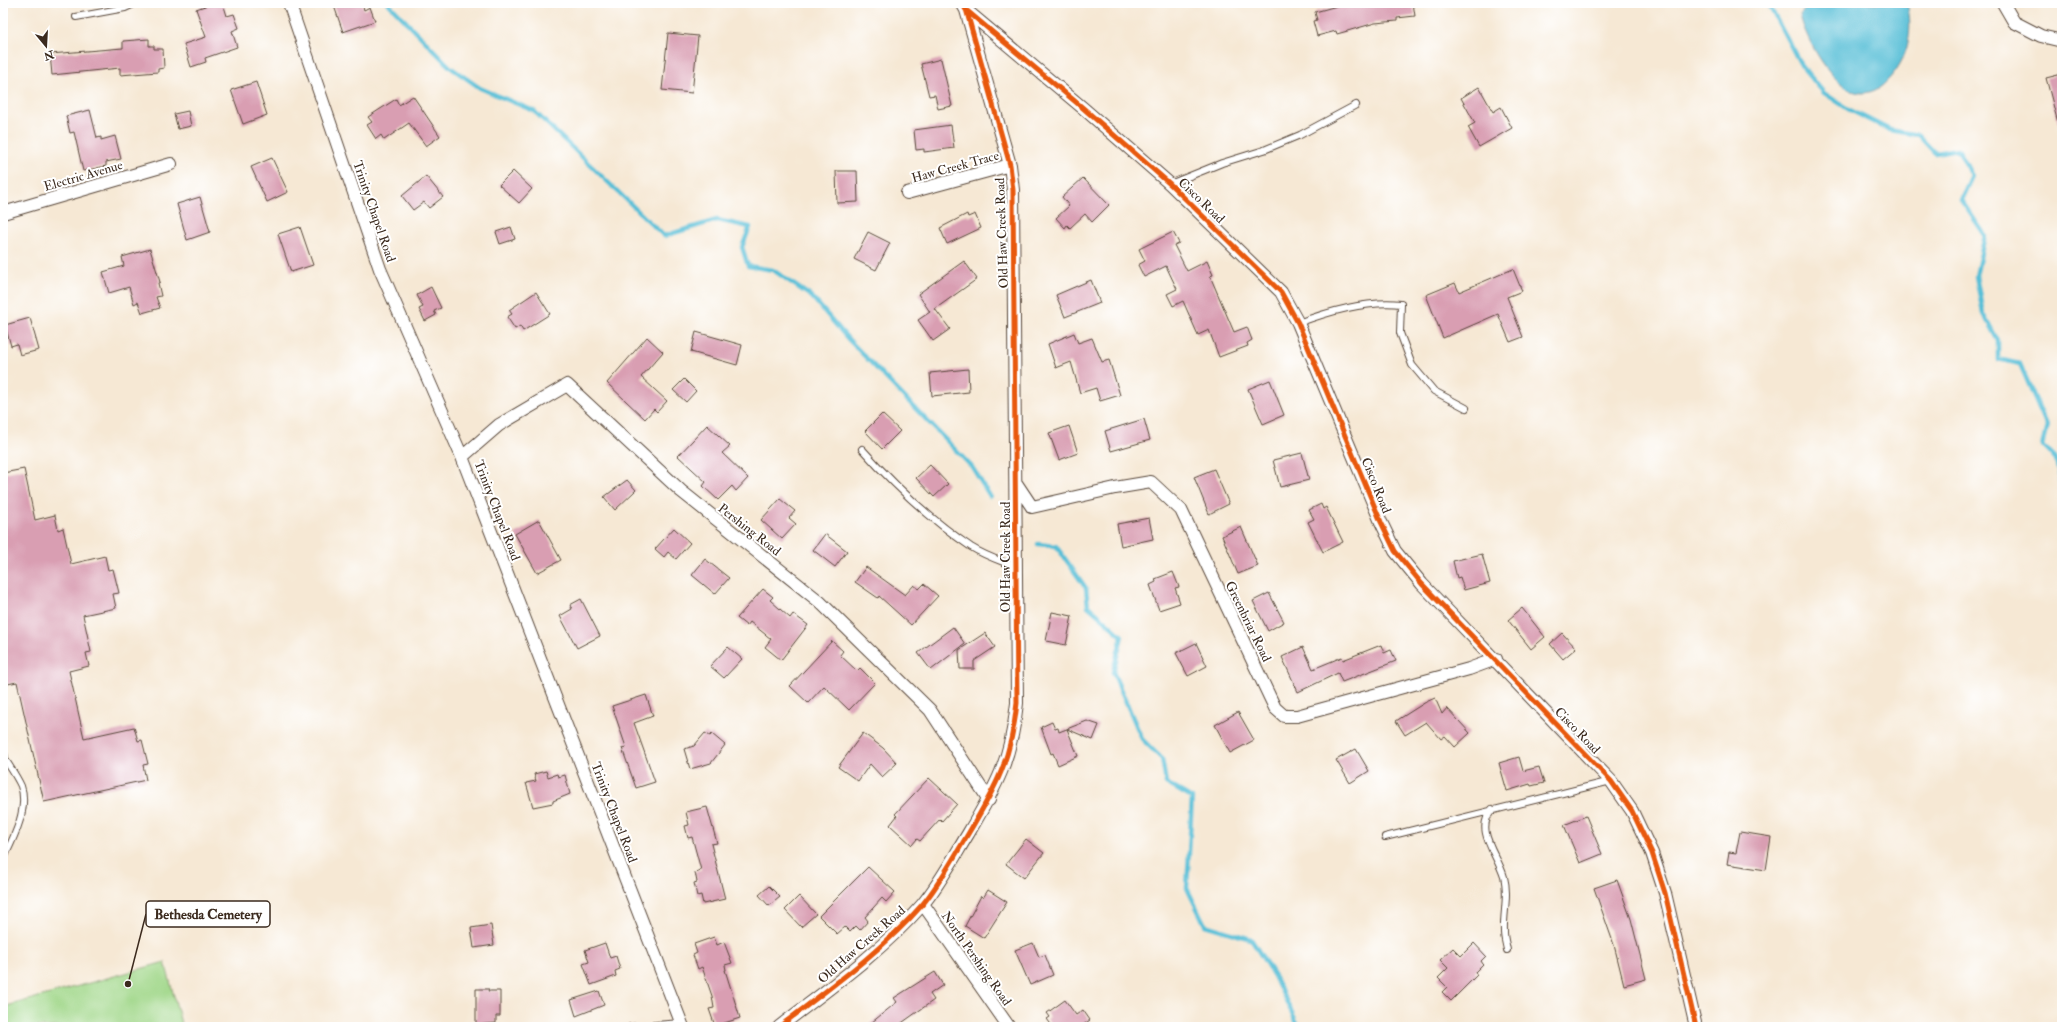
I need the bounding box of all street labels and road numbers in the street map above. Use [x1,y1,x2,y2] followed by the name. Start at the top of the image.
[910,147,1001,186] street label: Haw Creek Trace
[42,157,125,195] street label: Electric Avenue
[348,158,399,265] street label: Trinity Chapel Road
[1175,175,1228,227] street label: Cisco Road
[992,177,1012,289] street label: Old Haw Creek Road
[1358,455,1395,516] street label: Cisco Road
[470,458,524,564] street label: Trinity Chapel Road
[715,500,784,560] street label: Pershing Road
[998,501,1014,612] street label: Old Haw Creek Road
[1222,578,1275,665] street label: Greenbriar Road
[1551,704,1604,758] street label: Cisco Road
[587,760,641,866] street label: Trinity Chapel Road
[815,902,909,987] street label: Old Haw Creek Road
[938,908,1015,1009] street label: North Pershing Road

